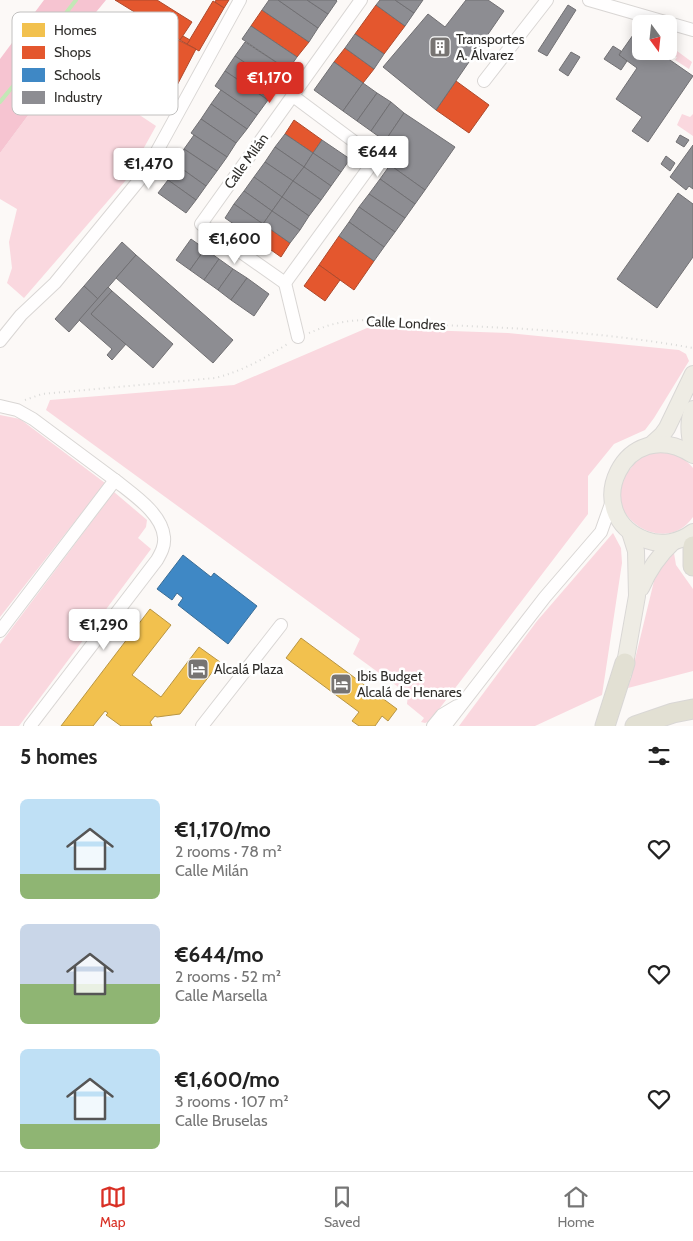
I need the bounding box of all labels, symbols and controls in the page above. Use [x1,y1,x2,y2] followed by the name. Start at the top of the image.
[12,12,178,115] legend
[632,15,678,60] north arrow
[632,15,677,60] map controls
[54,21,97,39] text: Homes
[456,30,525,64] place label: Transportes A. Álvarez
[428,35,452,59] building icon: Transportes A. Álvarez
[54,43,91,61] text: Shops
[229,62,311,104] pin: €1,170
[54,66,101,84] text: Schools
[248,68,292,87] text: €1,170
[54,88,102,106] text: Industry
[220,130,272,192] street label: Calle Milán
[348,136,408,178] pin: €644
[358,142,398,161] text: €644
[108,148,190,190] pin: €1,470
[124,154,174,173] text: €1,470
[194,222,276,265] pin: €1,600
[209,229,261,248] text: €1,600
[366,312,446,334] street label: Calle Londres
[63,608,145,651] pin: €1,290
[80,615,128,634] text: €1,290
[186,657,210,681] hotel icon: Alcalá Plaza
[214,660,284,678] place label: Alcalá Plaza
[357,667,462,701] place label: Ibis Budget Alcalá de Henares
[329,672,353,696] hotel icon: Ibis Budget Alcalá de Henares
[645,742,673,770] icon: filters
[20,744,98,769] text: 5 homes
[175,817,271,842] text: €1,170/mo
[60,819,120,879] icon: home
[645,835,673,863] icon: heart
[175,842,282,861] text: 2 rooms · 78 m²
[175,861,248,880] text: Calle Milán
[175,942,264,967] text: €644/mo
[60,944,120,1004] icon: home
[645,960,673,988] icon: heart
[175,967,281,986] text: 2 rooms · 52 m²
[175,986,267,1005] text: Calle Marsella
[175,1067,279,1092] text: €1,600/mo
[60,1069,120,1129] icon: home
[645,1085,673,1113] icon: heart
[175,1092,289,1111] text: 3 rooms · 107 m²
[175,1111,268,1130] text: Calle Bruselas
[99,1183,127,1231] tab: Map
[324,1183,360,1231] tab: Saved
[558,1183,594,1231] tab: Home

